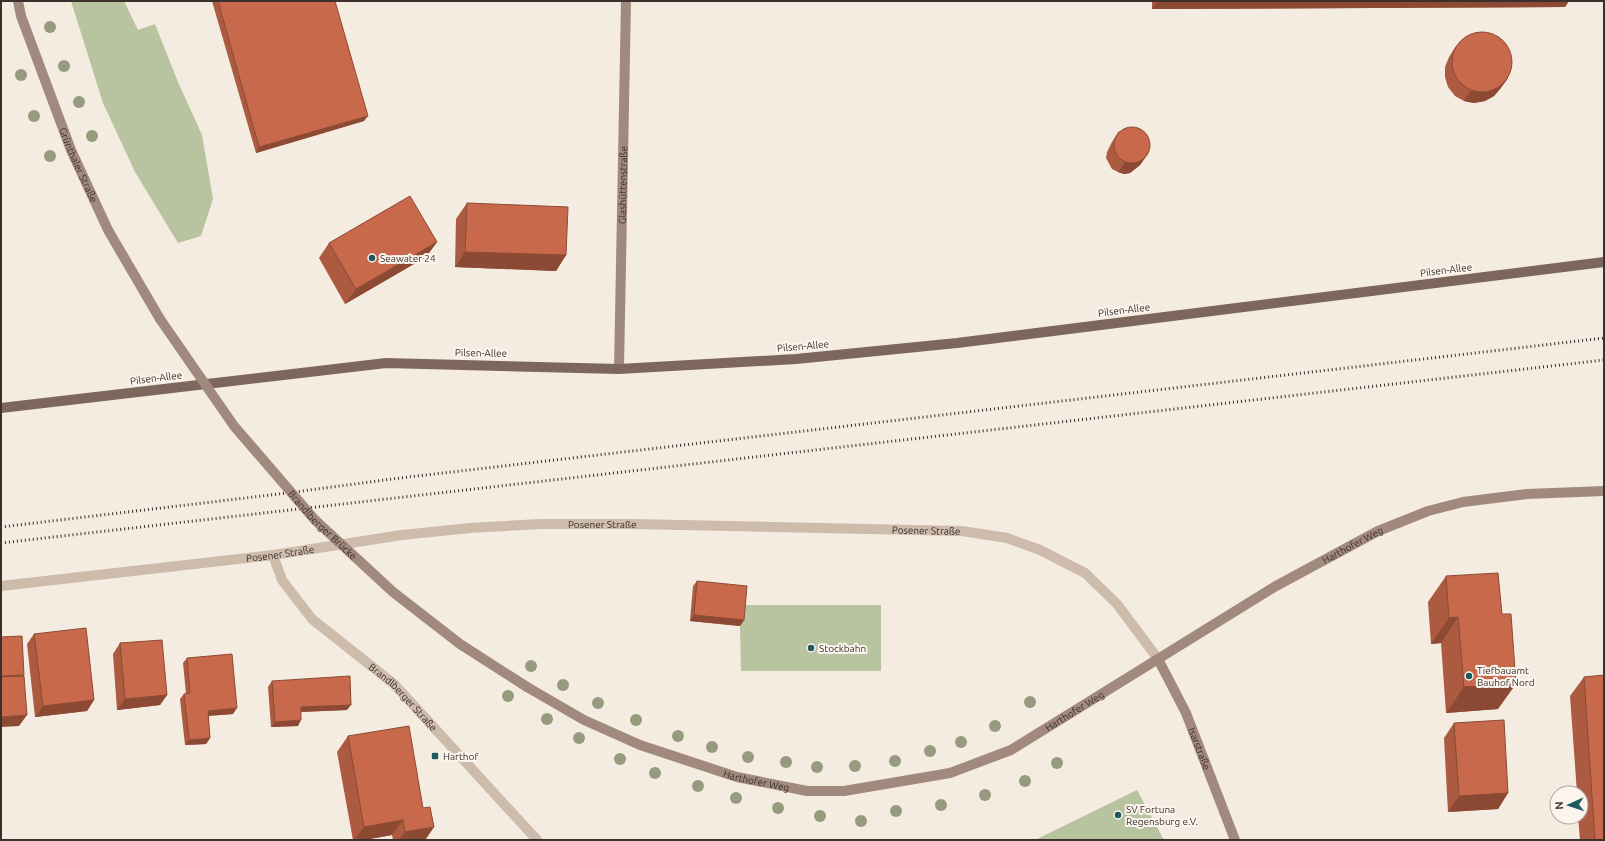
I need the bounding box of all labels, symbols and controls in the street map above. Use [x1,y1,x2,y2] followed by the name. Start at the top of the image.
[58,126,100,204] street label: Grünthaler Straße
[616,146,629,224] street label: Glashüttenstraße
[367,253,377,263] marker: Seawater 24
[380,253,436,264] place label: Seawater 24
[1419,261,1473,279] street label: Pilsen-Allee
[1097,301,1151,319] street label: Pilsen-Allee
[776,338,830,354] street label: Pilsen-Allee
[455,347,507,359] street label: Pilsen-Allee
[129,369,183,387] street label: Pilsen-Allee
[286,488,359,562] street label: Brandlberger Brücke
[568,518,637,530] street label: Posener Straße
[892,524,961,536] street label: Posener Straße
[1320,524,1384,566] street label: Harthofer Weg
[245,543,315,564] street label: Posener Straße
[806,643,816,653] marker: Stockbahn
[819,643,866,654] place label: Stockbahn
[367,661,440,733] street label: Brandlberger Straße
[1477,665,1535,688] place label: Tiefbauamt Bauhof Nord
[1464,671,1474,681] marker: Tiefbauamt Bauhof Nord
[1043,688,1106,733] street label: Harthofer Weg
[1187,726,1213,771] street label: Isarstraße
[430,751,440,761] marker: Harthof
[443,751,478,762] place label: Harthof
[722,767,790,793] street label: Harthofer Weg
[1549,785,1589,825] north arrow
[1553,801,1565,810] text: N
[1126,804,1198,827] place label: SV Fortuna Regensburg e.V.
[1113,810,1123,820] marker: SV Fortuna Regensburg e.V.

